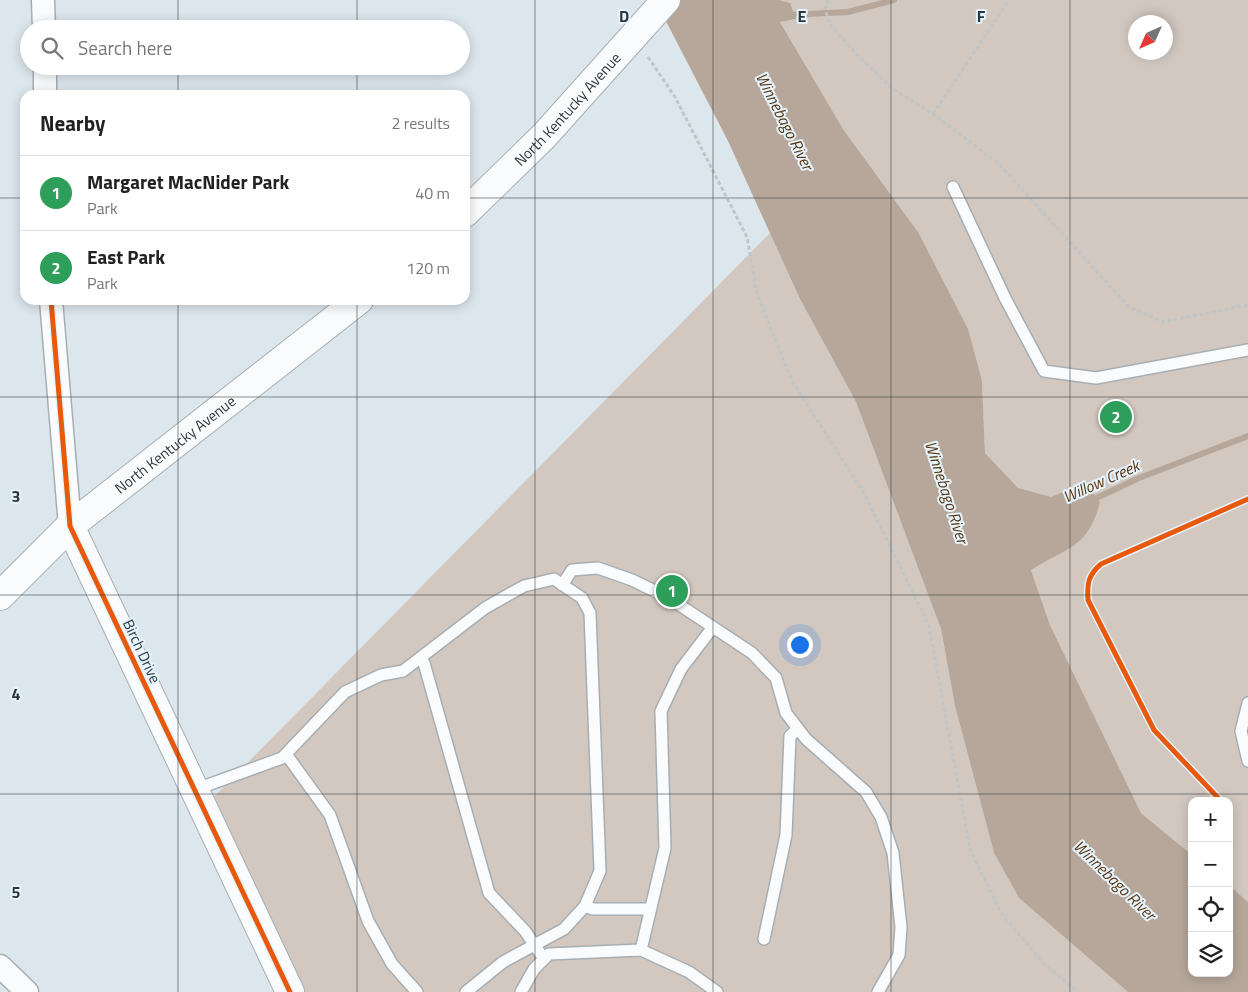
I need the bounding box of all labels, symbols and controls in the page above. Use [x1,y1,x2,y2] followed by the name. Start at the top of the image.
[619,4,629,28] text: D
[798,4,807,28] text: E
[977,4,986,28] text: F
[1128,15,1173,60] north arrow
[20,20,470,75] search box
[78,33,172,62] text: Search here
[38,34,66,62] icon: search
[508,47,626,171] street label: North Kentucky Avenue
[750,68,821,176] water label: Winnebago River
[40,107,105,139] text: Nearby
[391,111,450,135] text: 2 results
[87,167,289,196] text: Margaret MacNider Park
[52,181,60,205] text: 1
[415,181,450,205] text: 40 m
[87,196,118,220] text: Park
[87,242,165,271] text: East Park
[52,256,60,280] text: 2
[406,256,450,280] text: 120 m
[87,271,118,295] text: Park
[109,389,240,499] street label: North Kentucky Avenue
[1100,398,1132,436] pin: 2
[919,438,975,548] water label: Winnebago River
[1059,453,1145,508] water label: Willow Creek
[12,484,20,508] text: 3
[656,572,688,610] pin: 1
[117,615,167,687] street label: Birch Drive
[787,632,813,658] your location
[12,682,21,706] text: 4
[1188,797,1233,977] map controls
[1188,797,1233,842] button: +
[1068,834,1163,927] water label: Winnebago River
[1188,842,1233,887] button: −
[12,880,21,904] text: 5
[1188,887,1233,932] button: locate
[1188,932,1233,977] button: layers

